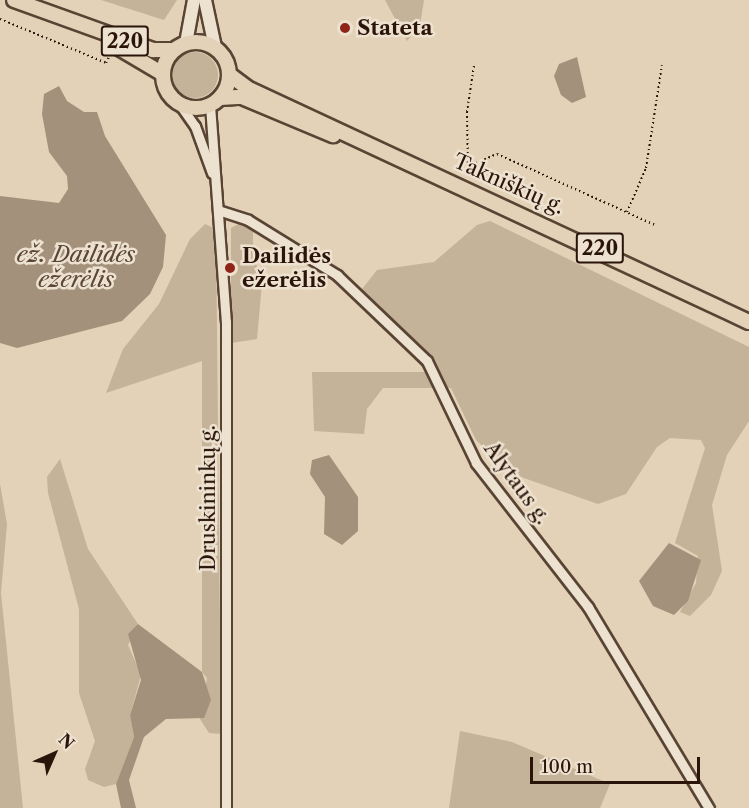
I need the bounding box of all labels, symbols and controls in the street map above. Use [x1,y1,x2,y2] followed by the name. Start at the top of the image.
[357,15,433,41] place label: Stateta
[338,21,352,35] marker: Stateta
[100,24,150,58] road number: 220
[450,148,568,220] street label: Takniškių g.
[574,231,626,265] road number: 220
[17,241,135,292] water label: ež. Dailidės ežerėlis
[242,243,331,293] place label: Dailidės ežerėlis
[223,261,237,275] marker: Dailidės ežerėlis
[195,425,221,571] street label: Druskininkų g.
[479,437,555,529] street label: Alytaus g.
[24,724,84,784] north arrow
[55,729,79,753] text: N
[533,745,702,783] scale bar
[541,756,593,778] text: 100 m

